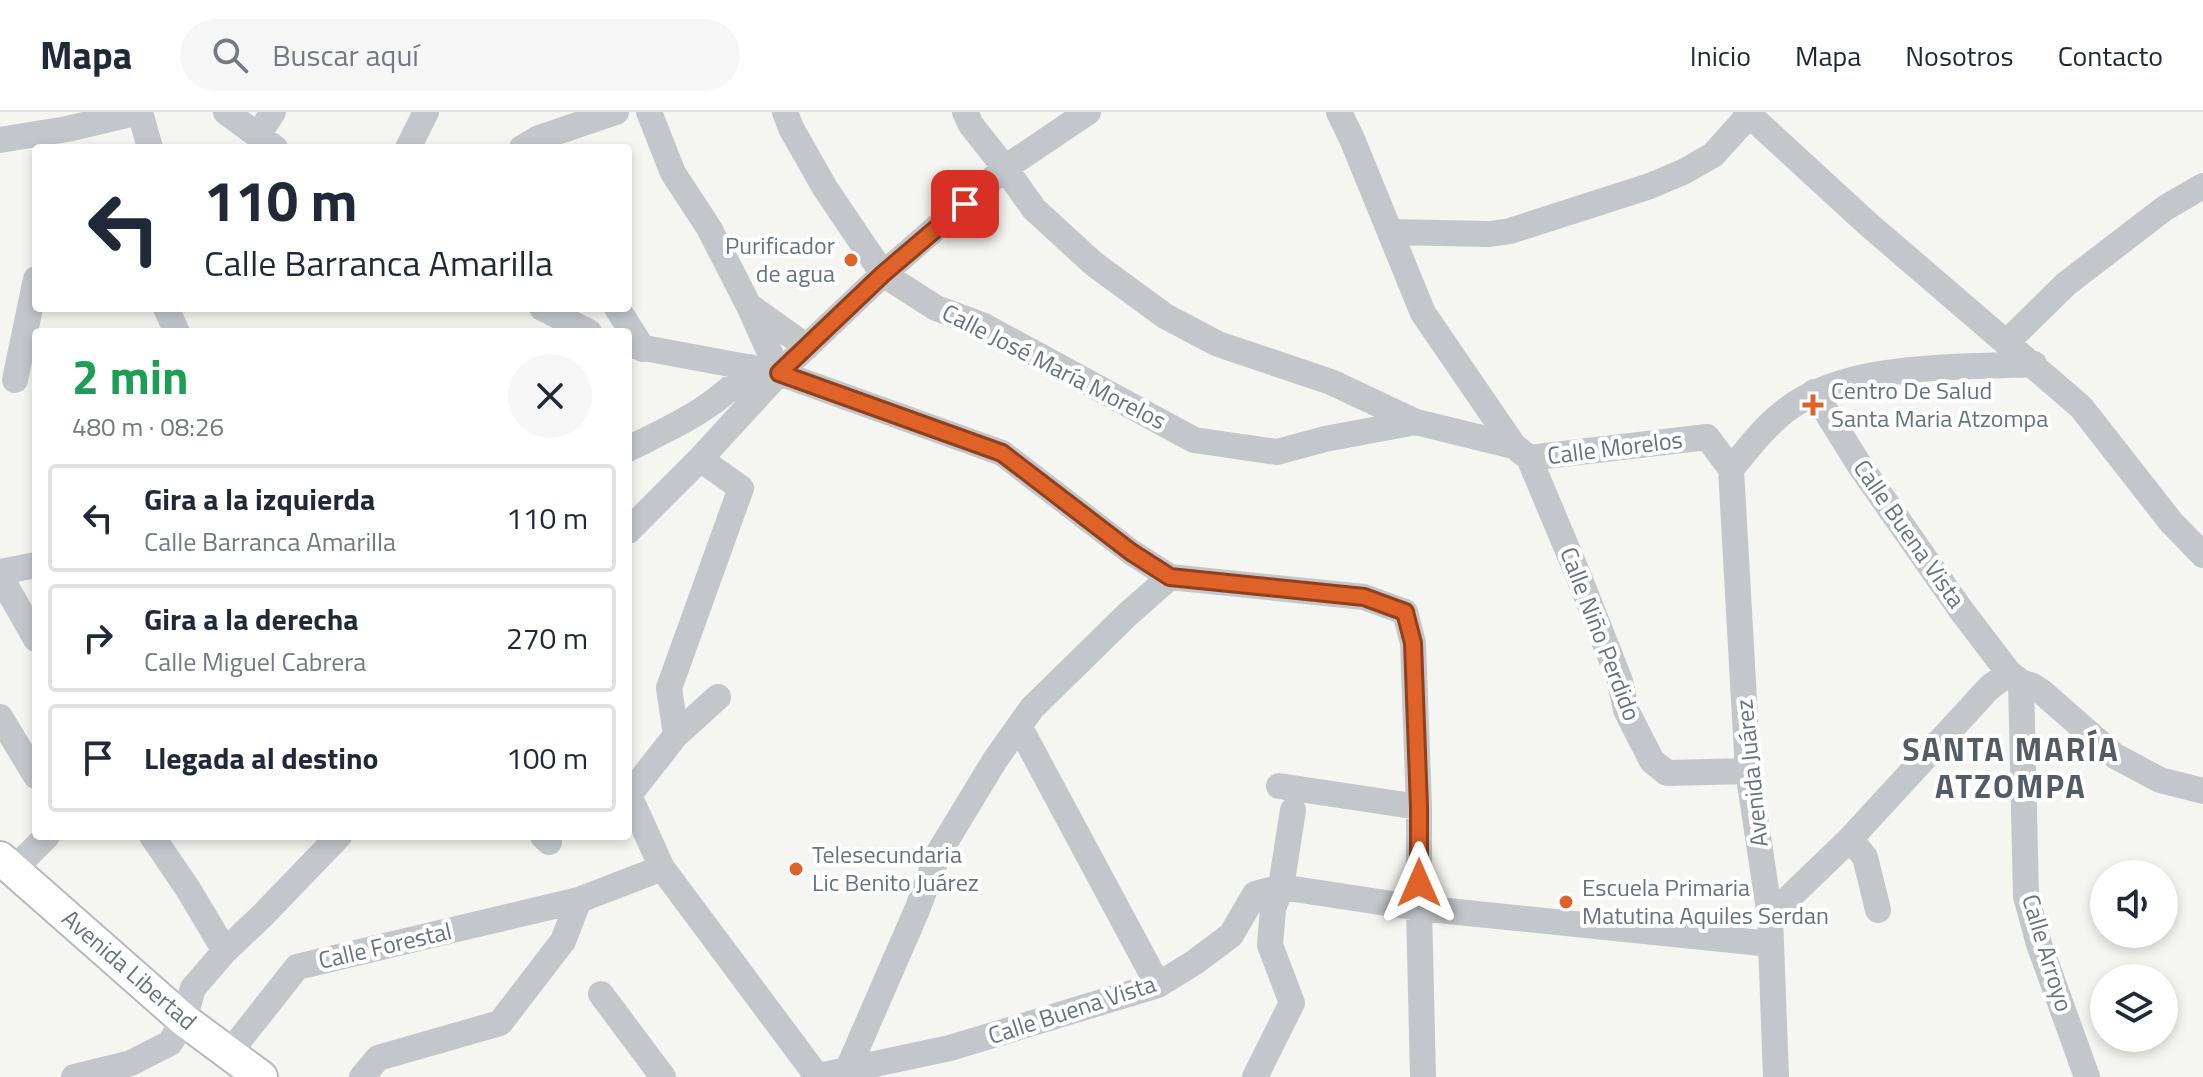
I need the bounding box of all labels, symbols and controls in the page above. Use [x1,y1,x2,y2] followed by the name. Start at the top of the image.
[180,19,740,91] search box
[40,26,132,84] text: Mapa
[272,32,419,78] text: Buscar aquí
[208,33,252,77] icon: search
[1690,34,1751,77] text: Inicio
[1795,34,1861,77] text: Mapa
[1905,34,2014,77] text: Nosotros
[2058,34,2163,77] text: Contacto
[204,158,357,243] text: 110 m
[931,170,999,238] pin
[72,176,176,280] icon: left
[943,182,987,226] icon: arrive
[725,227,835,291] place label: Purificador de agua
[204,235,553,290] text: Calle Barranca Amarilla
[842,251,860,269] marker: Purificador de agua
[936,294,1173,438] street label: Calle José María Morelos
[72,340,189,413] text: 2 min
[508,354,592,438] button: close
[1831,372,2048,436] place label: Centro De Salud Santa Maria Atzompa
[1802,394,1824,416] marker: Centro De Salud Santa Maria Atzompa
[72,407,224,446] text: 480 m · 08:26
[1545,421,1684,473] street label: Calle Morelos
[1845,452,1975,615] street label: Calle Buena Vista
[144,476,375,522] text: Gira a la izquierda
[506,495,588,541] text: 110 m
[76,496,120,540] icon: left
[144,522,396,561] text: Calle Barranca Amarilla
[1551,542,1651,726] street label: Calle Niño Perdido
[144,596,359,642] text: Gira a la derecha
[506,615,588,661] text: 270 m
[76,616,120,660] icon: right
[144,642,366,681] text: Calle Miguel Cabrera
[1725,697,1777,849] street label: Avenida Juárez
[1902,725,2120,810] district label: SANTA MARÍA ATZOMPA
[144,735,378,781] text: Llegada al destino
[506,735,588,781] text: 100 m
[76,736,120,780] icon: arrive
[812,836,979,900] place label: Telesecundaria Lic Benito Juárez
[1377,841,1461,925] position arrow
[787,860,805,878] marker: Telesecundaria Lic Benito Juárez
[2090,860,2178,1052] map controls
[2090,860,2178,948] button: sound
[1582,869,1829,933] place label: Escuela Primaria Matutina Aquiles Serdan
[2013,890,2083,1016] street label: Calle Arroyo
[1557,893,1575,911] marker: Escuela Primaria Matutina Aquiles Serdan
[54,900,205,1038] street label: Avenida Libertad
[315,912,455,978] street label: Calle Forestal
[2090,964,2178,1052] button: layers
[983,965,1160,1053] street label: Calle Buena Vista

